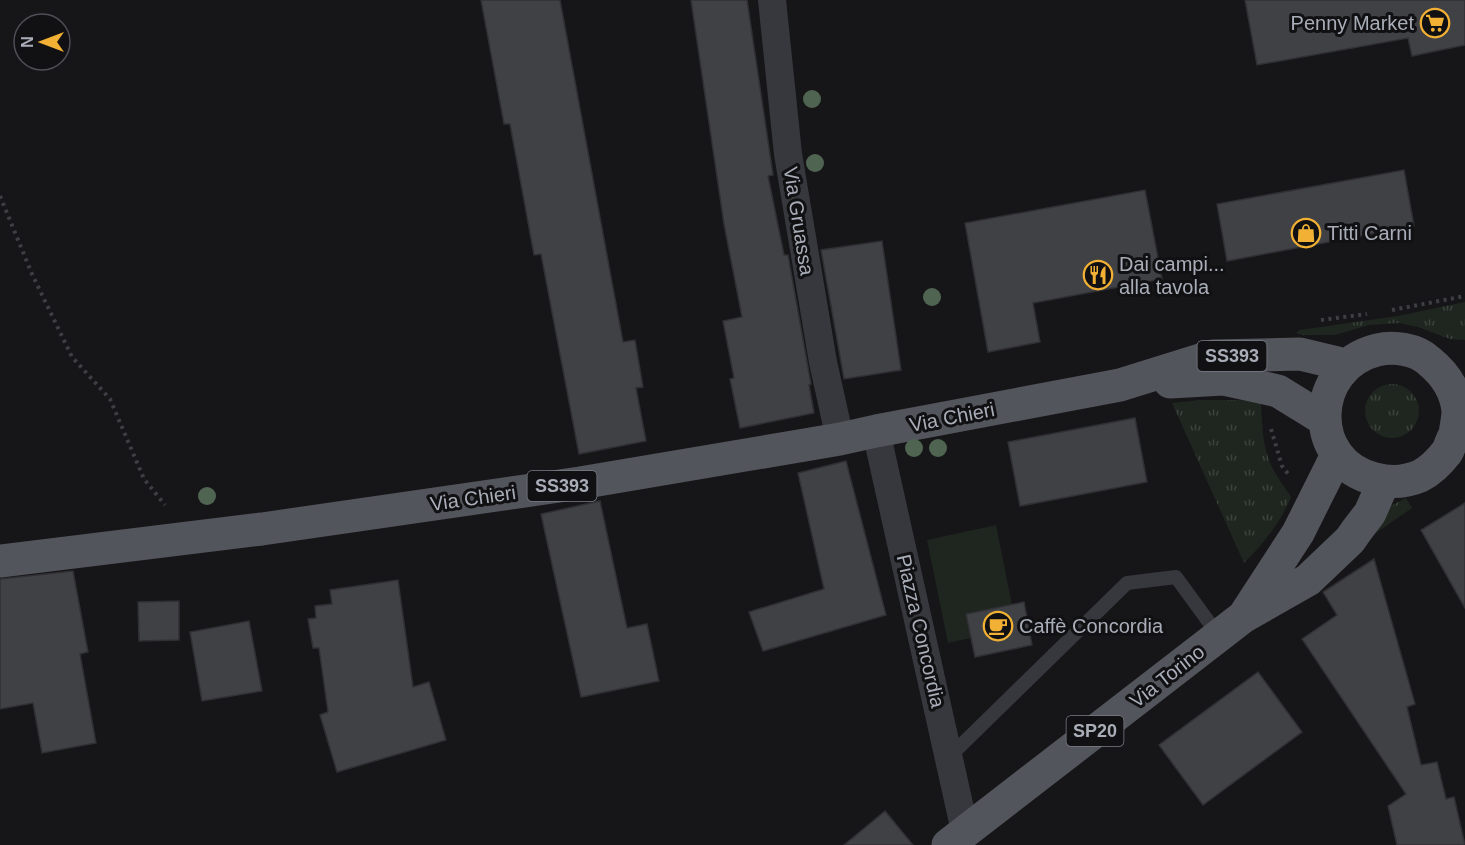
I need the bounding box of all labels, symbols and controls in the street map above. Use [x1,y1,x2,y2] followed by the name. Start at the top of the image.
[1419,7,1451,39] supermarket icon: Penny Market
[12,12,72,72] north arrow
[1291,12,1414,34] place label: Penny Market
[19,36,36,48] text: N
[780,165,819,278] street label: Via Gruassa
[1290,217,1322,249] shop icon: Titti Carni
[1327,222,1412,244] place label: Titti Carni
[1119,253,1225,298] place label: Dai campi... alla tavola
[1082,259,1114,291] restaurant icon: Dai campi... alla tavola
[1198,341,1266,371] road number: SS393
[908,398,996,436] street label: Via Chieri
[528,471,596,501] road number: SS393
[429,481,517,515] street label: Via Chieri
[893,552,950,711] street label: Piazza Concordia
[982,610,1014,642] cafe icon: Caffè Concordia
[1019,615,1164,637] place label: Caffè Concordia
[1125,640,1209,712] street label: Via Torino
[1066,716,1124,746] road number: SP20

